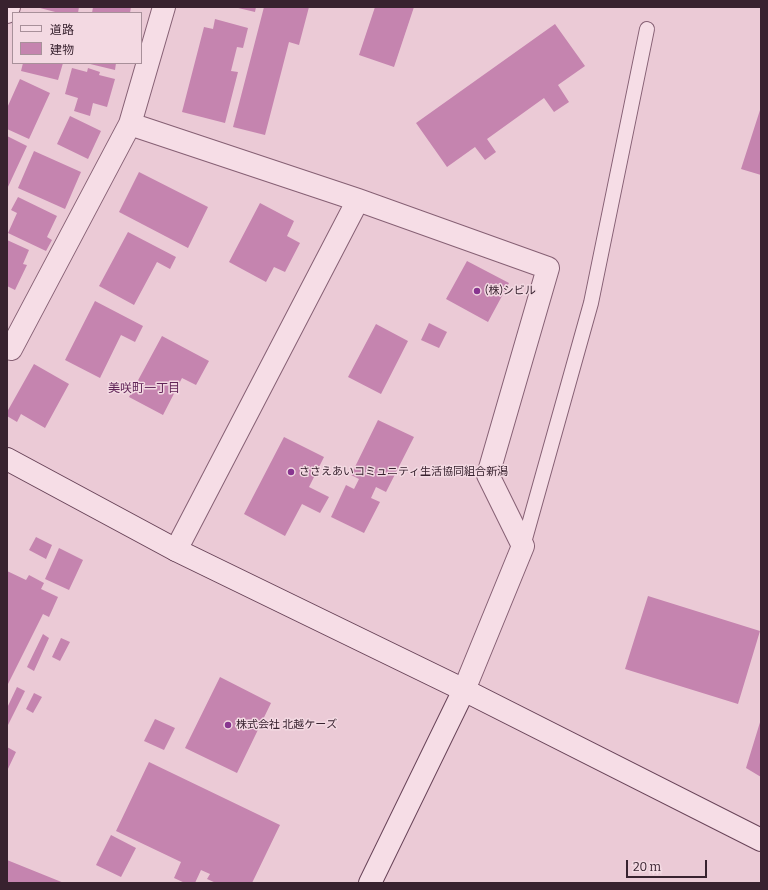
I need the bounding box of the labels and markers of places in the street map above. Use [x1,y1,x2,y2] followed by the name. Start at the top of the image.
[485,284,536,298] place label: (株)シビル
[472,286,482,296] marker: (株)シビル
[299,465,508,479] place label: ささえあいコミュニティ生活協同組合新潟
[286,467,296,477] marker: ささえあいコミュニティ生活協同組合新潟
[236,718,337,732] place label: 株式会社 北越ケーズ
[223,720,233,730] marker: 株式会社 北越ケーズ

